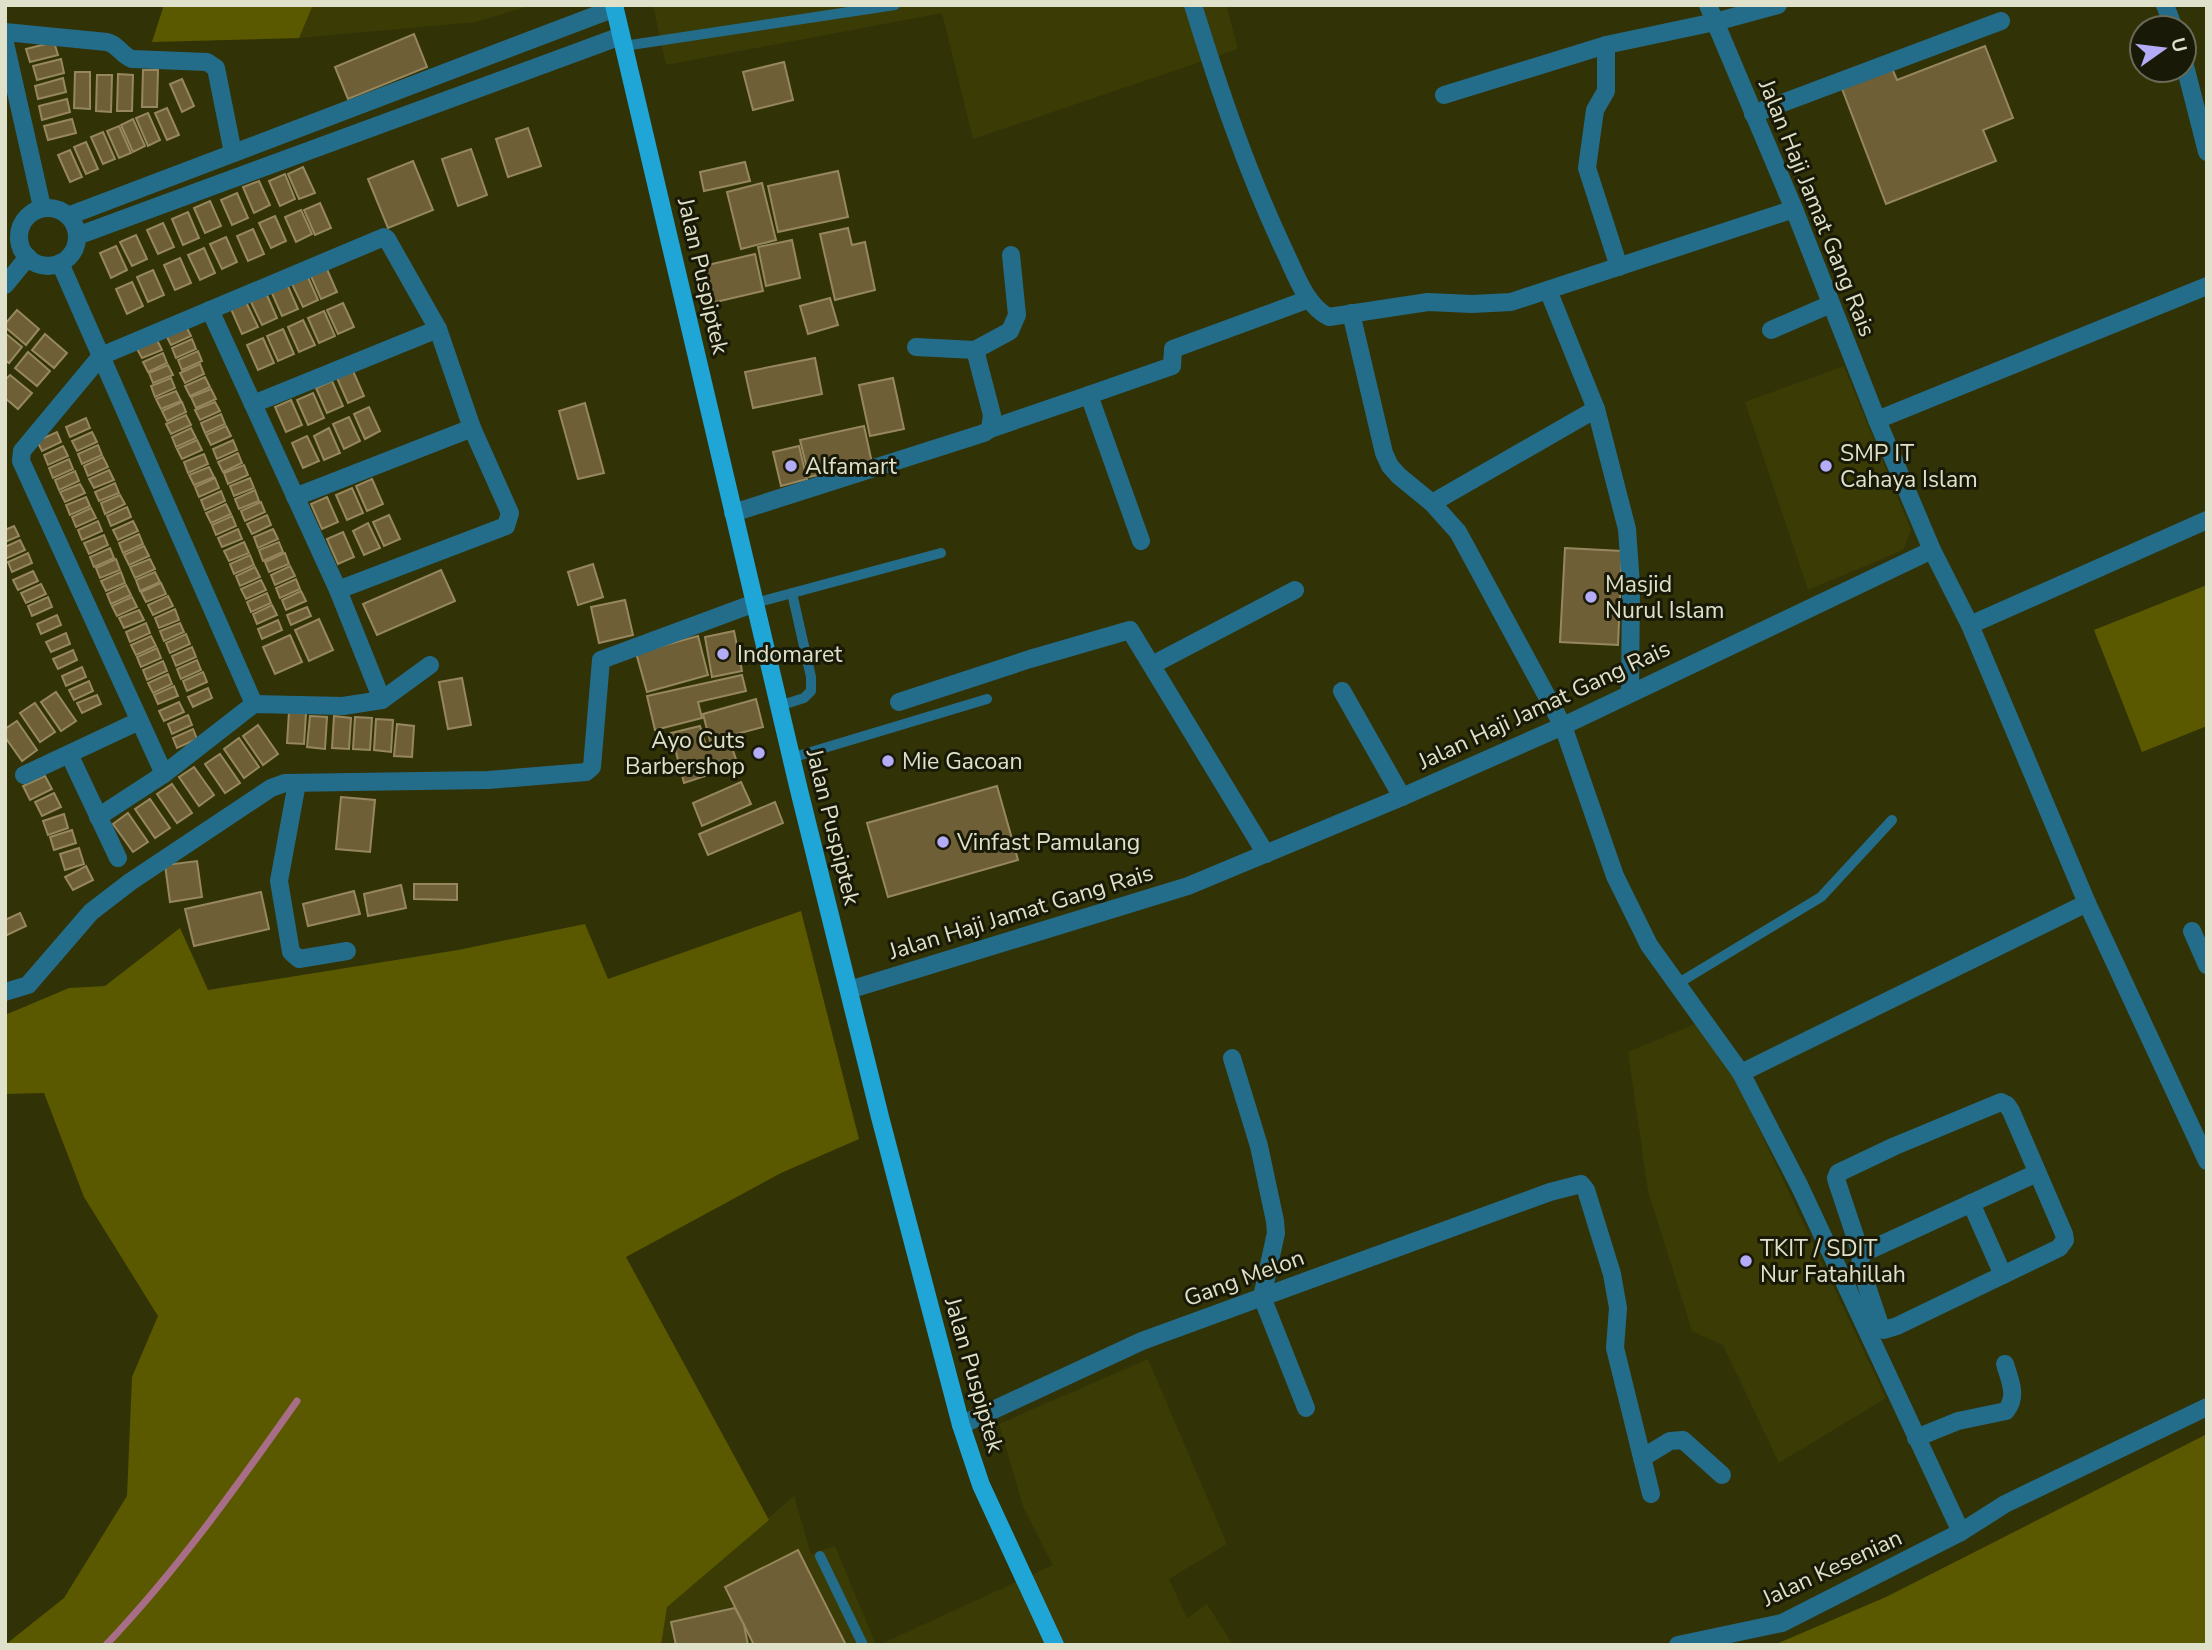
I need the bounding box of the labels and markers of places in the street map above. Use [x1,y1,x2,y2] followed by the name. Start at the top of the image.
[1840,438,1978,495] place label: SMP IT Cahaya Islam
[805,451,898,482] place label: Alfamart
[783,458,799,474] marker: Alfamart
[1818,458,1834,474] marker: SMP IT Cahaya Islam
[1605,569,1724,626] place label: Masjid Nurul Islam
[1583,589,1599,605] marker: Masjid Nurul Islam
[737,639,843,670] place label: Indomaret
[715,646,731,662] marker: Indomaret
[625,725,745,782] place label: Ayo Cuts Barbershop
[751,745,767,761] marker: Ayo Cuts Barbershop
[902,746,1023,777] place label: Mie Gacoan
[880,753,896,769] marker: Mie Gacoan
[956,827,1140,858] place label: Vinfast Pamulang
[935,834,951,850] marker: Vinfast Pamulang
[1760,1233,1906,1290] place label: TKIT / SDIT Nur Fatahillah
[1738,1253,1754,1269] marker: TKIT / SDIT Nur Fatahillah

